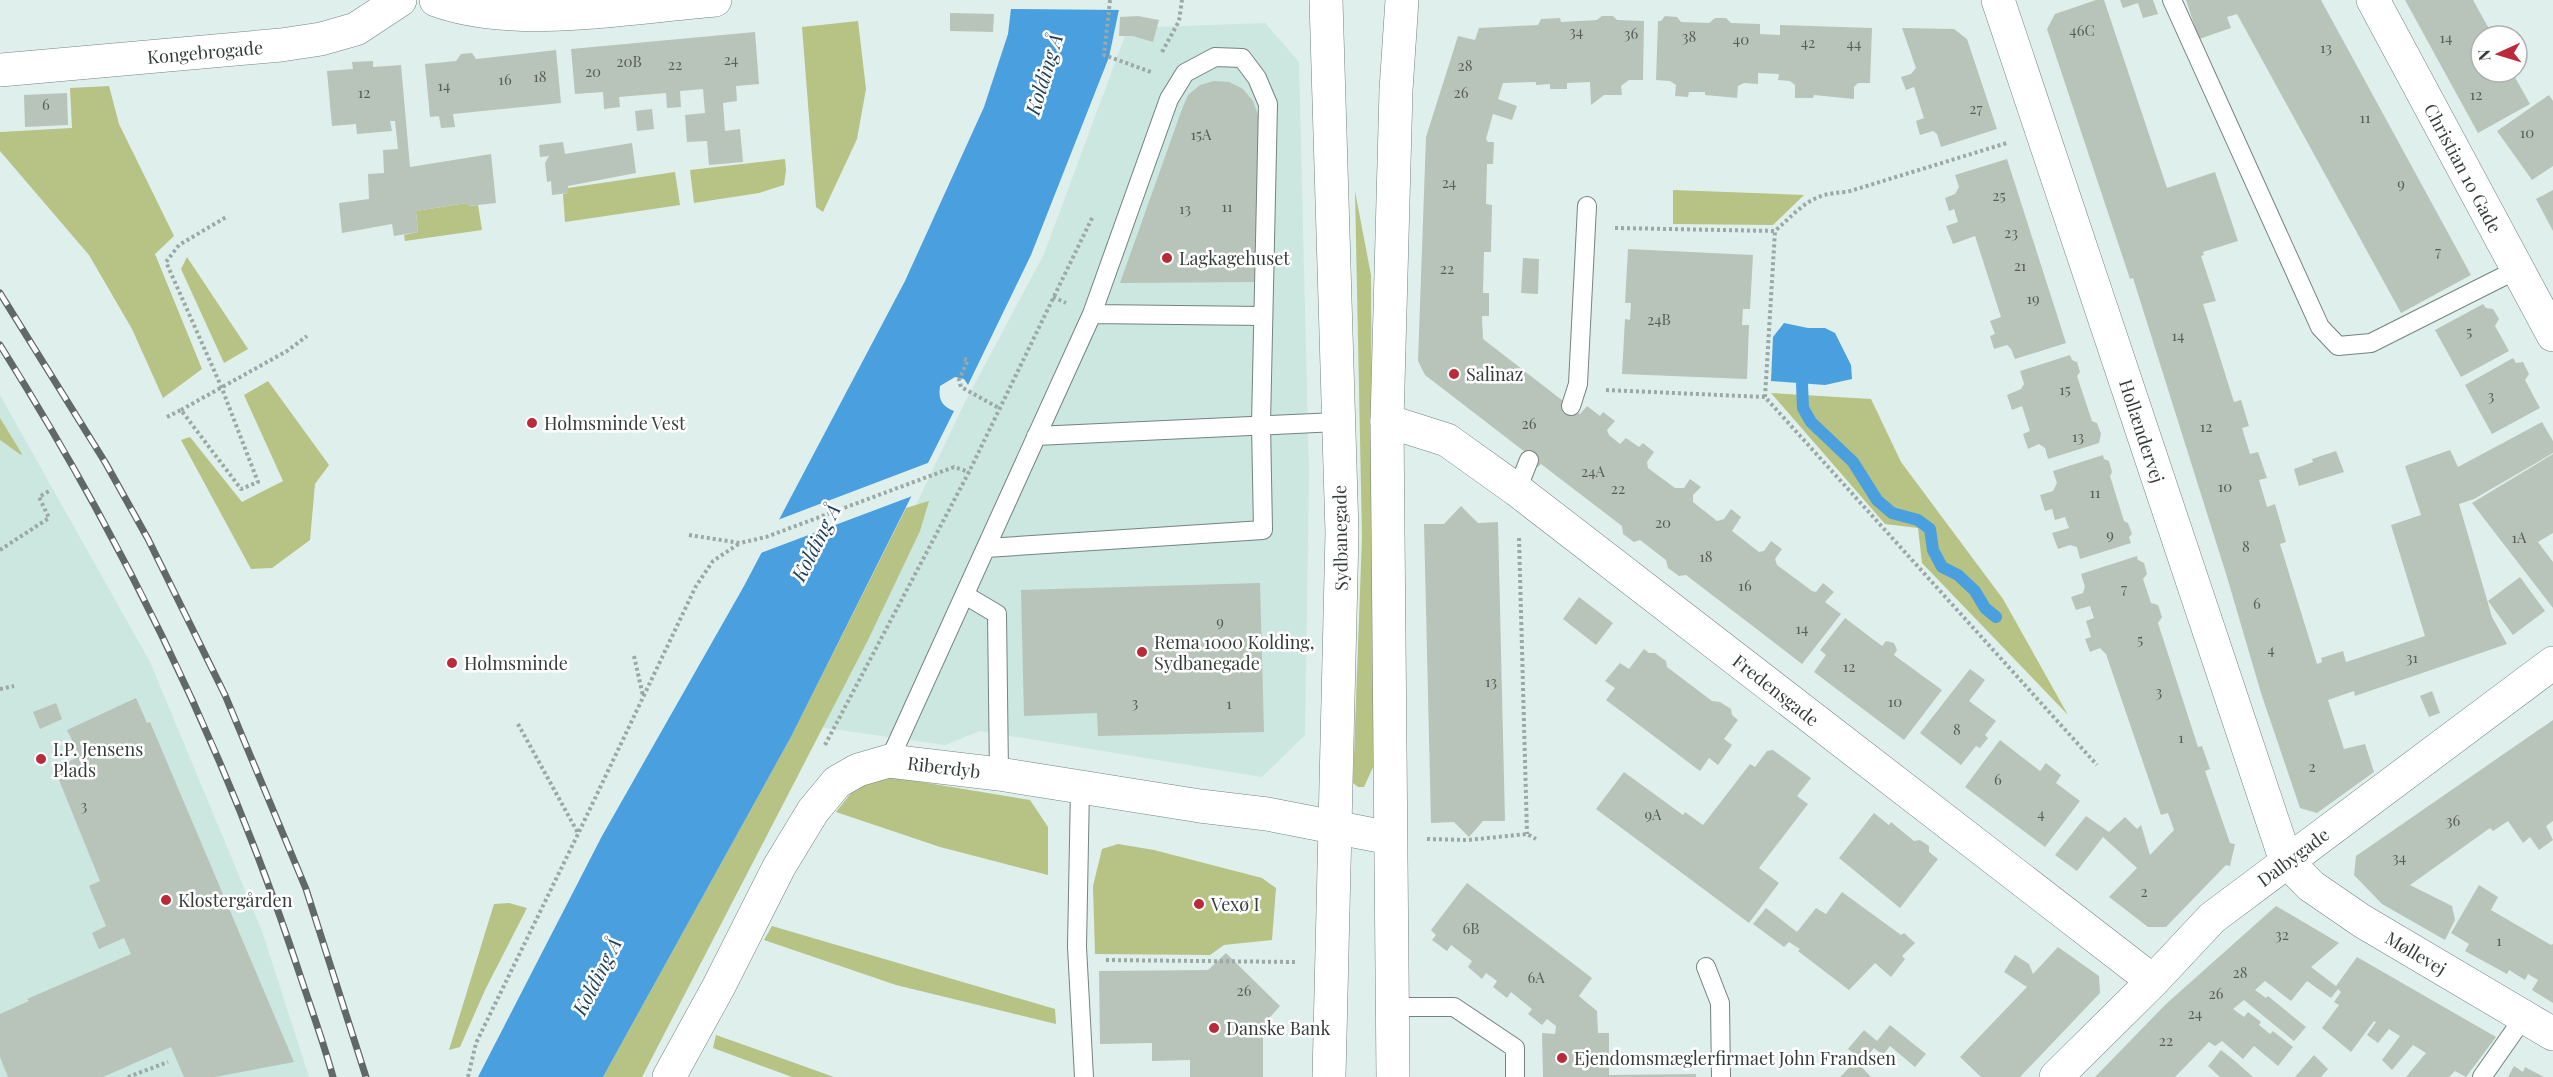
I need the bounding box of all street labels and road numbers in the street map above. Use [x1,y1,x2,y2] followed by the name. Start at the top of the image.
[146,35,264,69] street label: Kongebrogade
[2419,99,2507,237] street label: Christian 10 Gade
[2114,376,2170,486] street label: Hollændervej
[1327,485,1353,591] street label: Sydbanegade
[1728,649,1824,731] street label: Fredensgade
[906,751,982,783] street label: Riberdyb
[2252,822,2334,892] street label: Dalbygade
[2381,926,2451,980] street label: Møllevej

